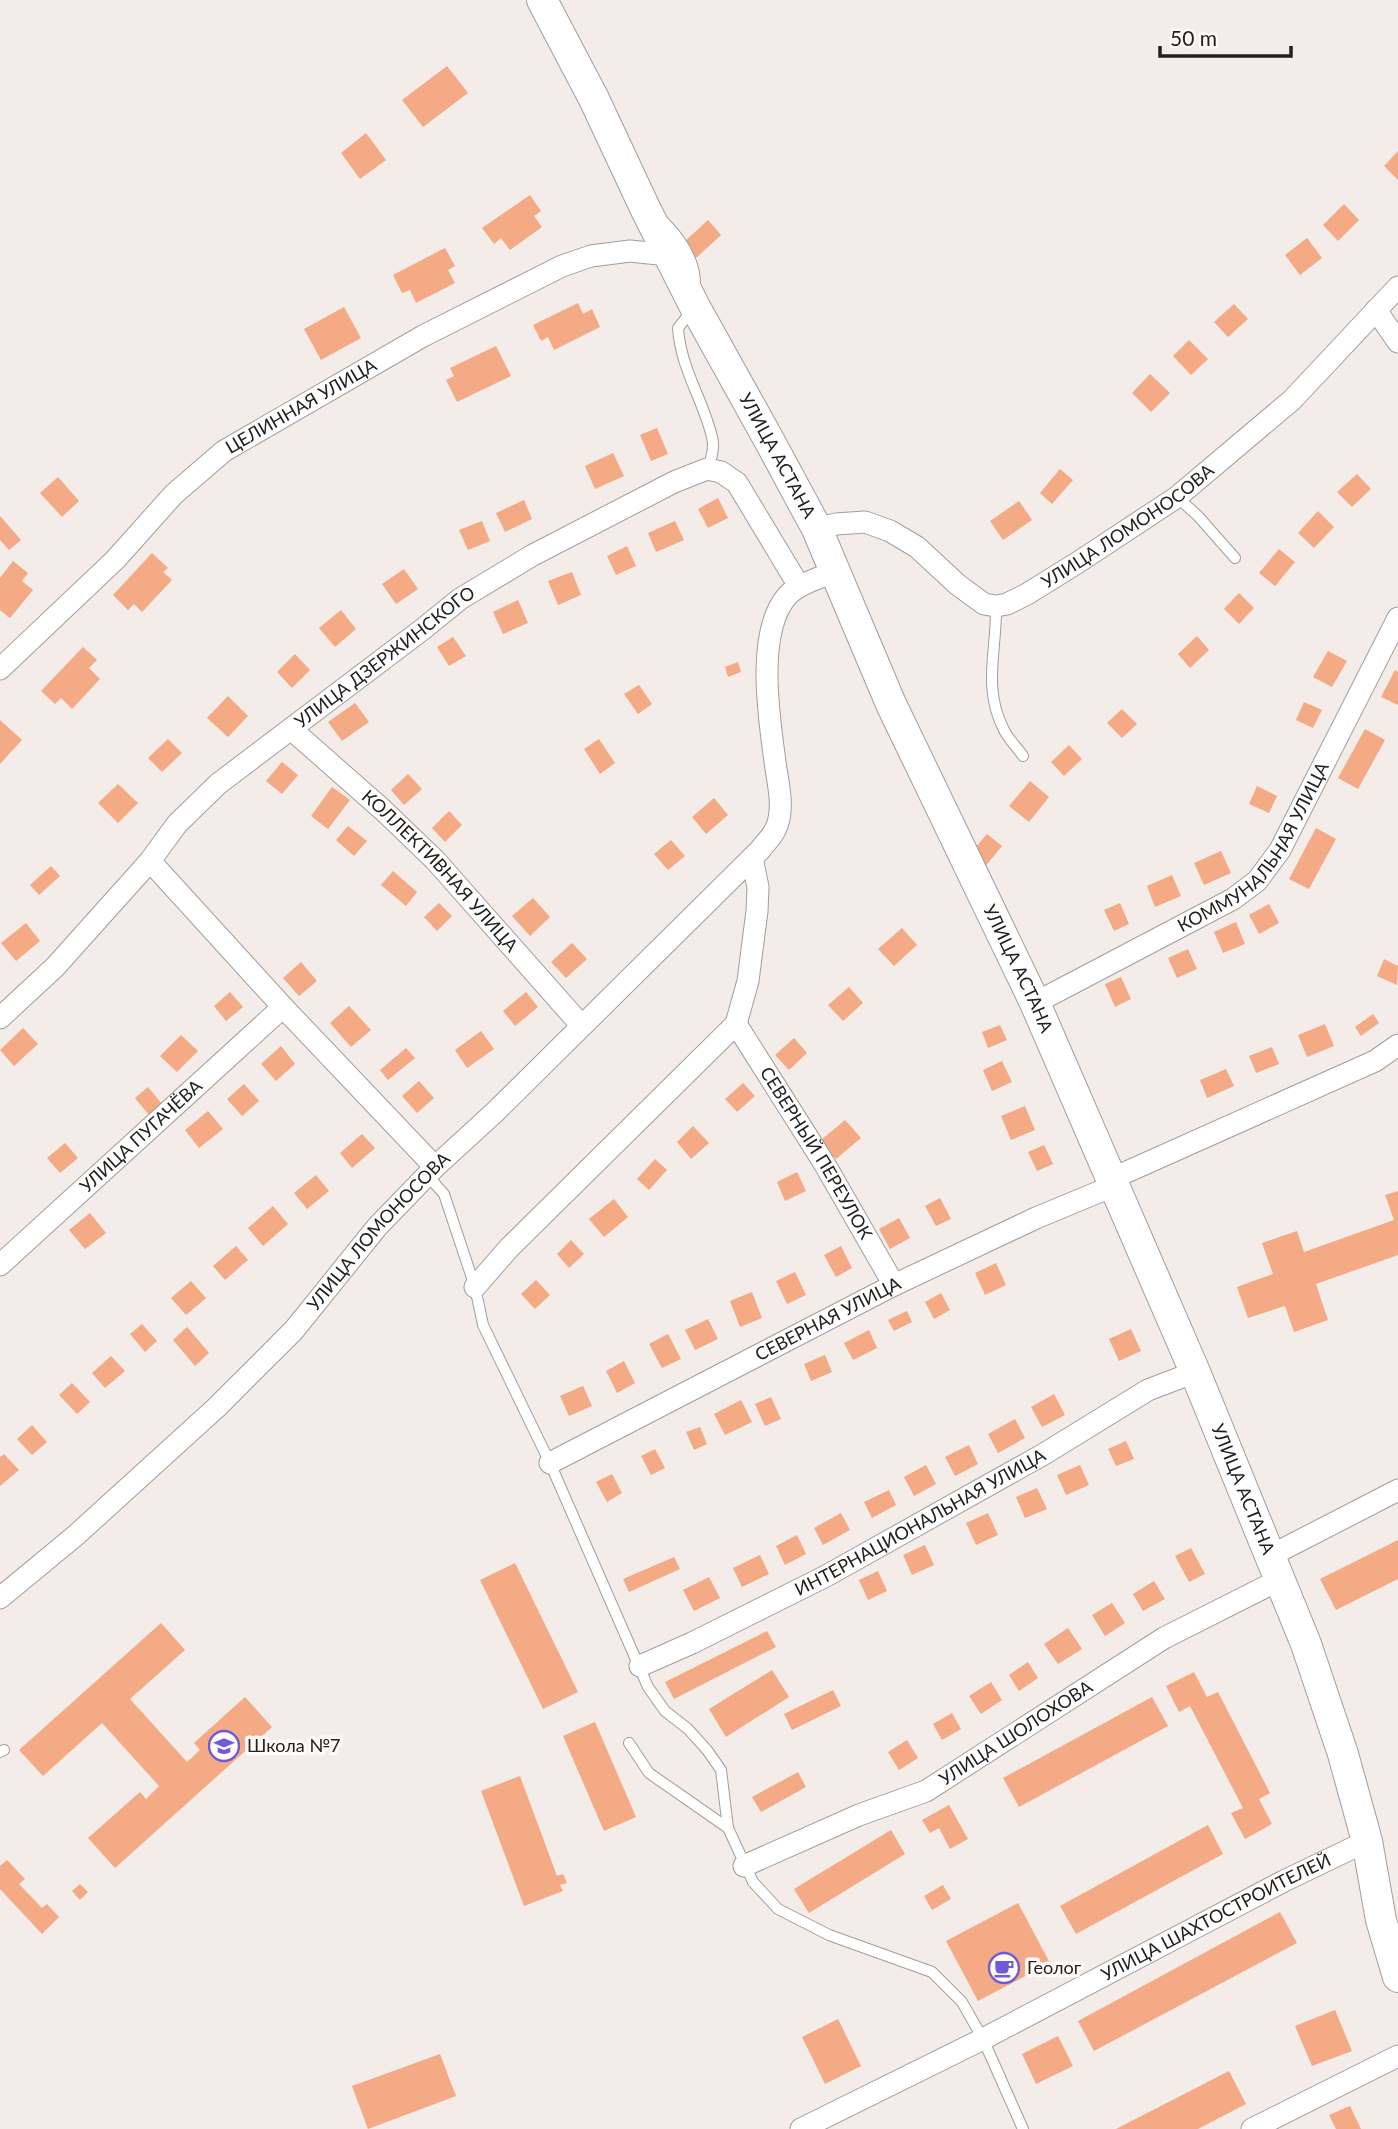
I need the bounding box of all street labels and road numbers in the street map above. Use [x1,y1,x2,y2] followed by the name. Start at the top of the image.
[221,353,381,458] street label: ЦЕЛИННАЯ УЛИЦА
[735,389,821,522] street label: УЛИЦА АСТАНА
[1037,458,1219,592] street label: УЛИЦА ЛОМОНОСОВА
[290,581,478,732] street label: УЛИЦА ДЗЕРЖИНСКОГО
[1174,757,1333,936] street label: КОММУНАЛЬНАЯ УЛИЦА
[358,785,524,957] street label: КОЛЛЕКТИВНАЯ УЛИЦА
[979,901,1059,1036] street label: УЛИЦА АСТАНА
[756,1062,878,1243] street label: СЕВЕРНЫЙ ПЕРЕУЛОК
[75,1074,207,1197] street label: УЛИЦА ПУГАЧЁВА
[302,1146,455,1315] street label: УЛИЦА ЛОМОНОСОВА
[751,1271,905,1365] street label: СЕВЕРНАЯ УЛИЦА
[1207,1420,1281,1558] street label: УЛИЦА АСТАНА
[791,1443,1050,1600] street label: ИНТЕРНАЦИОНАЛЬНАЯ УЛИЦА
[935,1675,1097,1790] street label: УЛИЦА ШОЛОХОВА
[1097,1848,1334,1985] street label: УЛИЦА ШАХТОСТРОИТЕЛЕЙ

